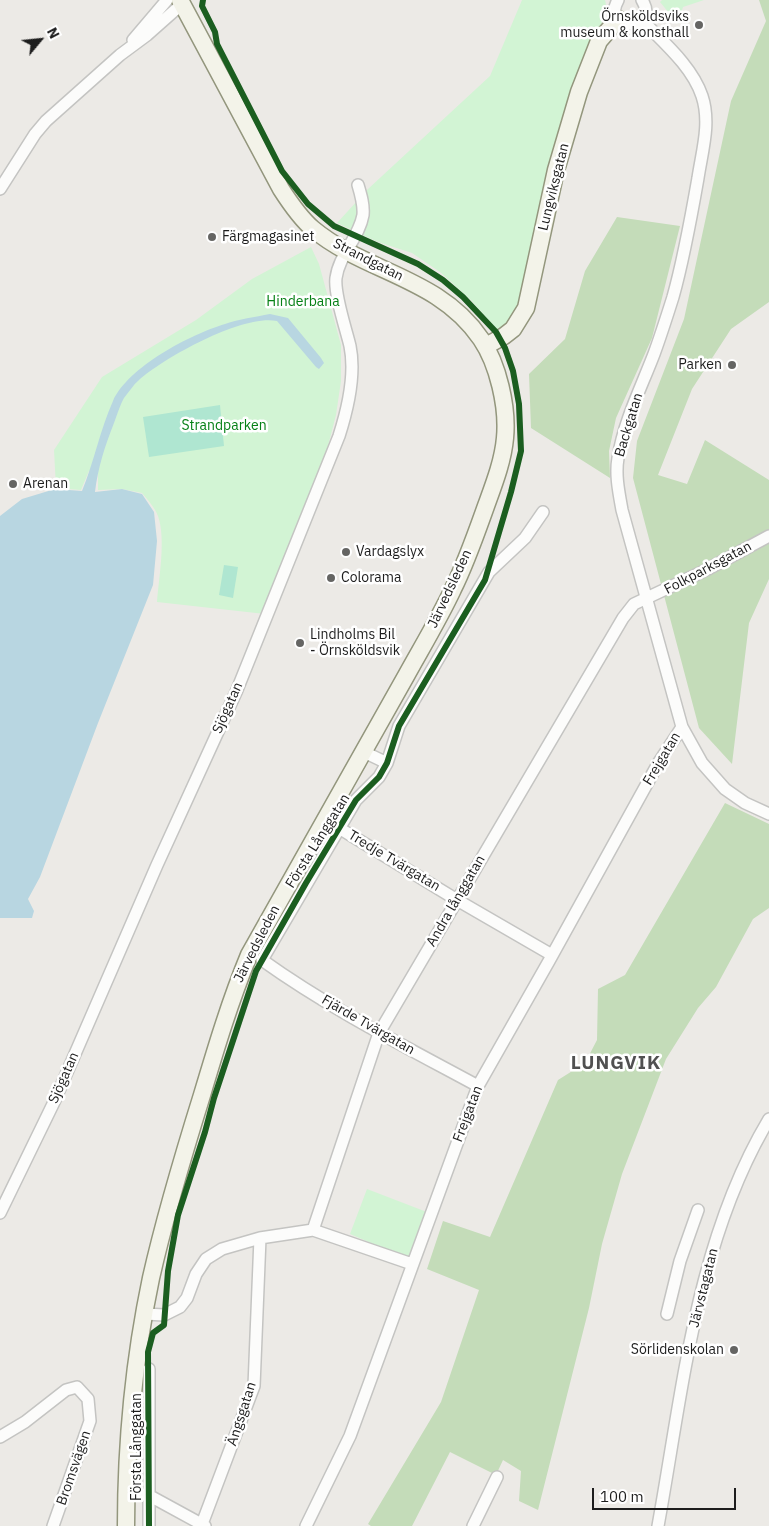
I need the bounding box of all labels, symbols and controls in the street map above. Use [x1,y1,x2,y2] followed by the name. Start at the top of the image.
[560,9,689,41] place label: Örnsköldsviks museum & konsthall
[15,15,65,65] north arrow
[693,19,705,31] marker: Örnsköldsviks museum & konsthall
[43,24,64,42] text: N
[535,141,573,233] street label: Lungviksgatan
[222,229,314,245] place label: Färgmagasinet
[206,231,218,243] marker: Färgmagasinet
[330,235,406,285] street label: Strandgatan
[266,294,340,310] park label: Hinderbana
[678,357,722,373] place label: Parken
[726,359,738,371] marker: Parken
[611,391,647,459] street label: Backgatan
[181,418,267,434] park label: Strandparken
[23,476,68,492] place label: Arenan
[7,478,19,490] marker: Arenan
[662,538,754,598] street label: Folkparksgatan
[356,544,424,560] place label: Vardagslyx
[340,546,352,558] marker: Vardagslyx
[425,547,475,631] street label: Järvedsleden
[341,570,401,586] place label: Colorama
[325,572,337,584] marker: Colorama
[310,627,400,660] place label: Lindholms Bil - Örnsköldsvik
[294,637,306,649] marker: Lindholms Bil - Örnsköldsvik
[209,680,247,736] street label: Sjögatan
[640,729,684,789] street label: Frejgatan
[282,791,354,891] street label: Första Långgatan
[345,827,443,895] street label: Tredje Tvärgatan
[423,852,489,950] street label: Andra långgatan
[230,903,284,985] street label: Järvedsleden
[319,992,417,1058] street label: Fjärde Tvärgatan
[45,1050,83,1106] street label: Sjögatan
[570,1053,662,1075] district label: LUNGVIK
[450,1083,486,1145] street label: Frejgatan
[686,1247,722,1329] street label: Järvstagatan
[631,1342,724,1358] place label: Sörlidenskolan
[728,1344,740,1356] marker: Sörlidenskolan
[224,1380,260,1448] street label: Ängsgatan
[129,1393,145,1501] street label: Första Långgatan
[53,1428,95,1508] street label: Bromsvägen
[594,1478,738,1510] scale bar
[600,1487,644,1506] text: 100 m

